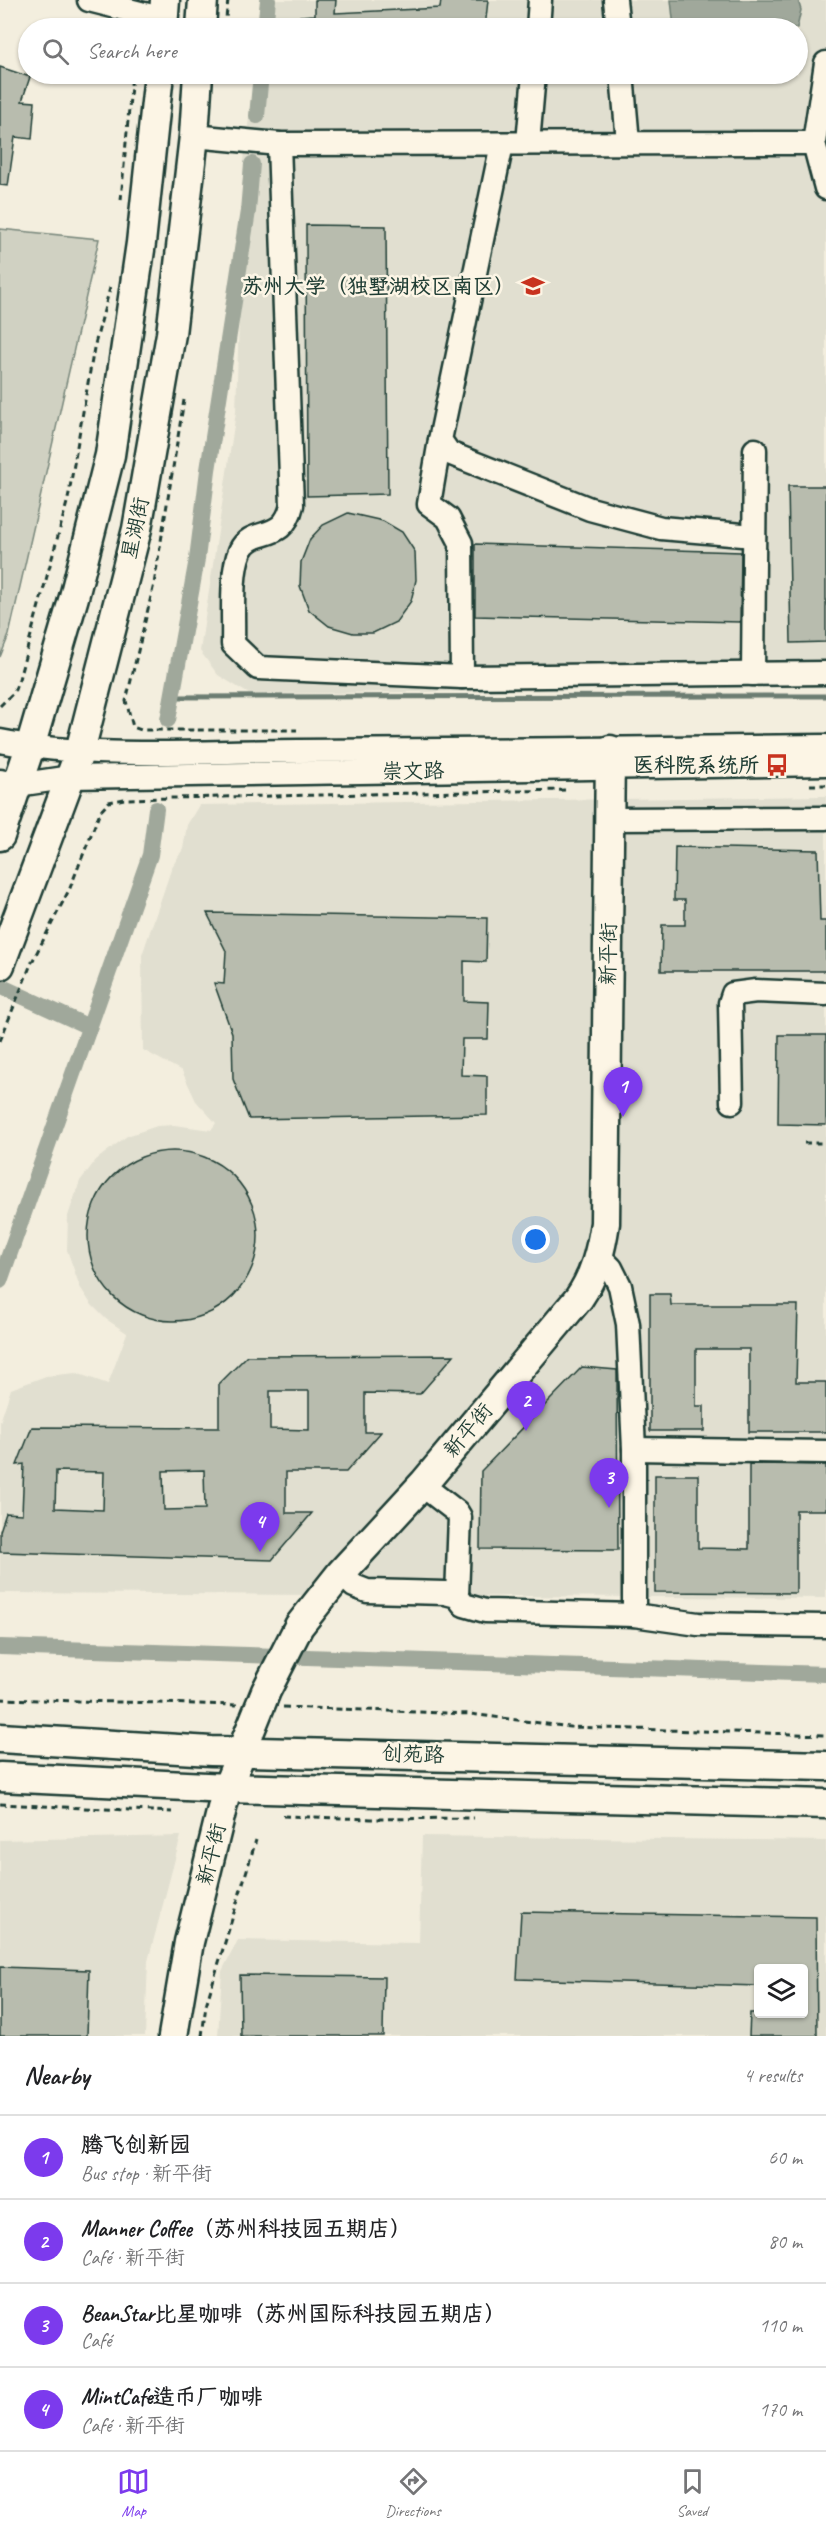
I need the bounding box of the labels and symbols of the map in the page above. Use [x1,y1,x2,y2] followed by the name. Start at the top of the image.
[242,273,515,299] place label: 苏州大学（独墅湖校区南区）
[520,273,546,299] school or university icon: 苏州大学（独墅湖校区南区）
[116,494,154,562] street label: 星湖街
[633,752,759,778] place label: 医科院系统所
[764,752,790,778] bus stop icon: 医科院系统所
[381,757,445,785] street label: 崇文路
[594,922,622,986] street label: 新平街
[604,1068,642,1117] pin: 1
[521,1225,550,1254] your location
[506,1382,546,1431] pin: 2
[438,1398,498,1462] street label: 新平街
[590,1458,628,1508] pin: 3
[240,1502,280,1552] pin: 4
[381,1740,445,1768] street label: 创苑路
[191,1820,231,1888] street label: 新平街

